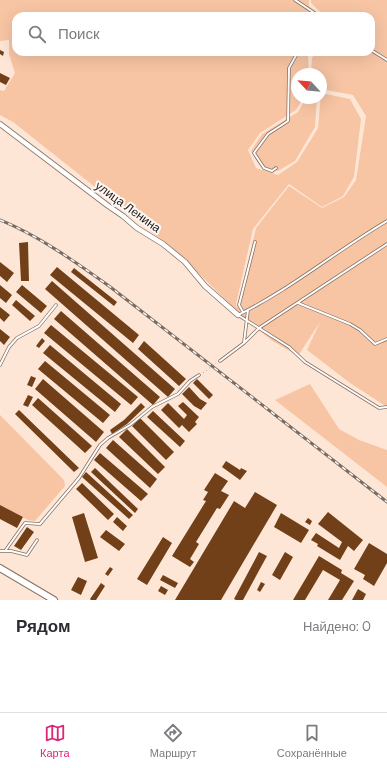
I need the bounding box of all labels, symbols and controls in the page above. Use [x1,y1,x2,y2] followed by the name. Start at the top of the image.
[12,12,375,56] search box
[26,23,48,45] icon: search
[58,24,100,44] text: Поиск
[291,68,327,104] north arrow
[92,178,164,236] street label: улица Ленина
[16,615,71,637] text: Рядом
[303,618,371,635] text: Найдено: 0
[40,722,70,760] tab: Карта
[150,722,197,760] tab: Маршрут
[277,722,347,760] tab: Сохранённые

